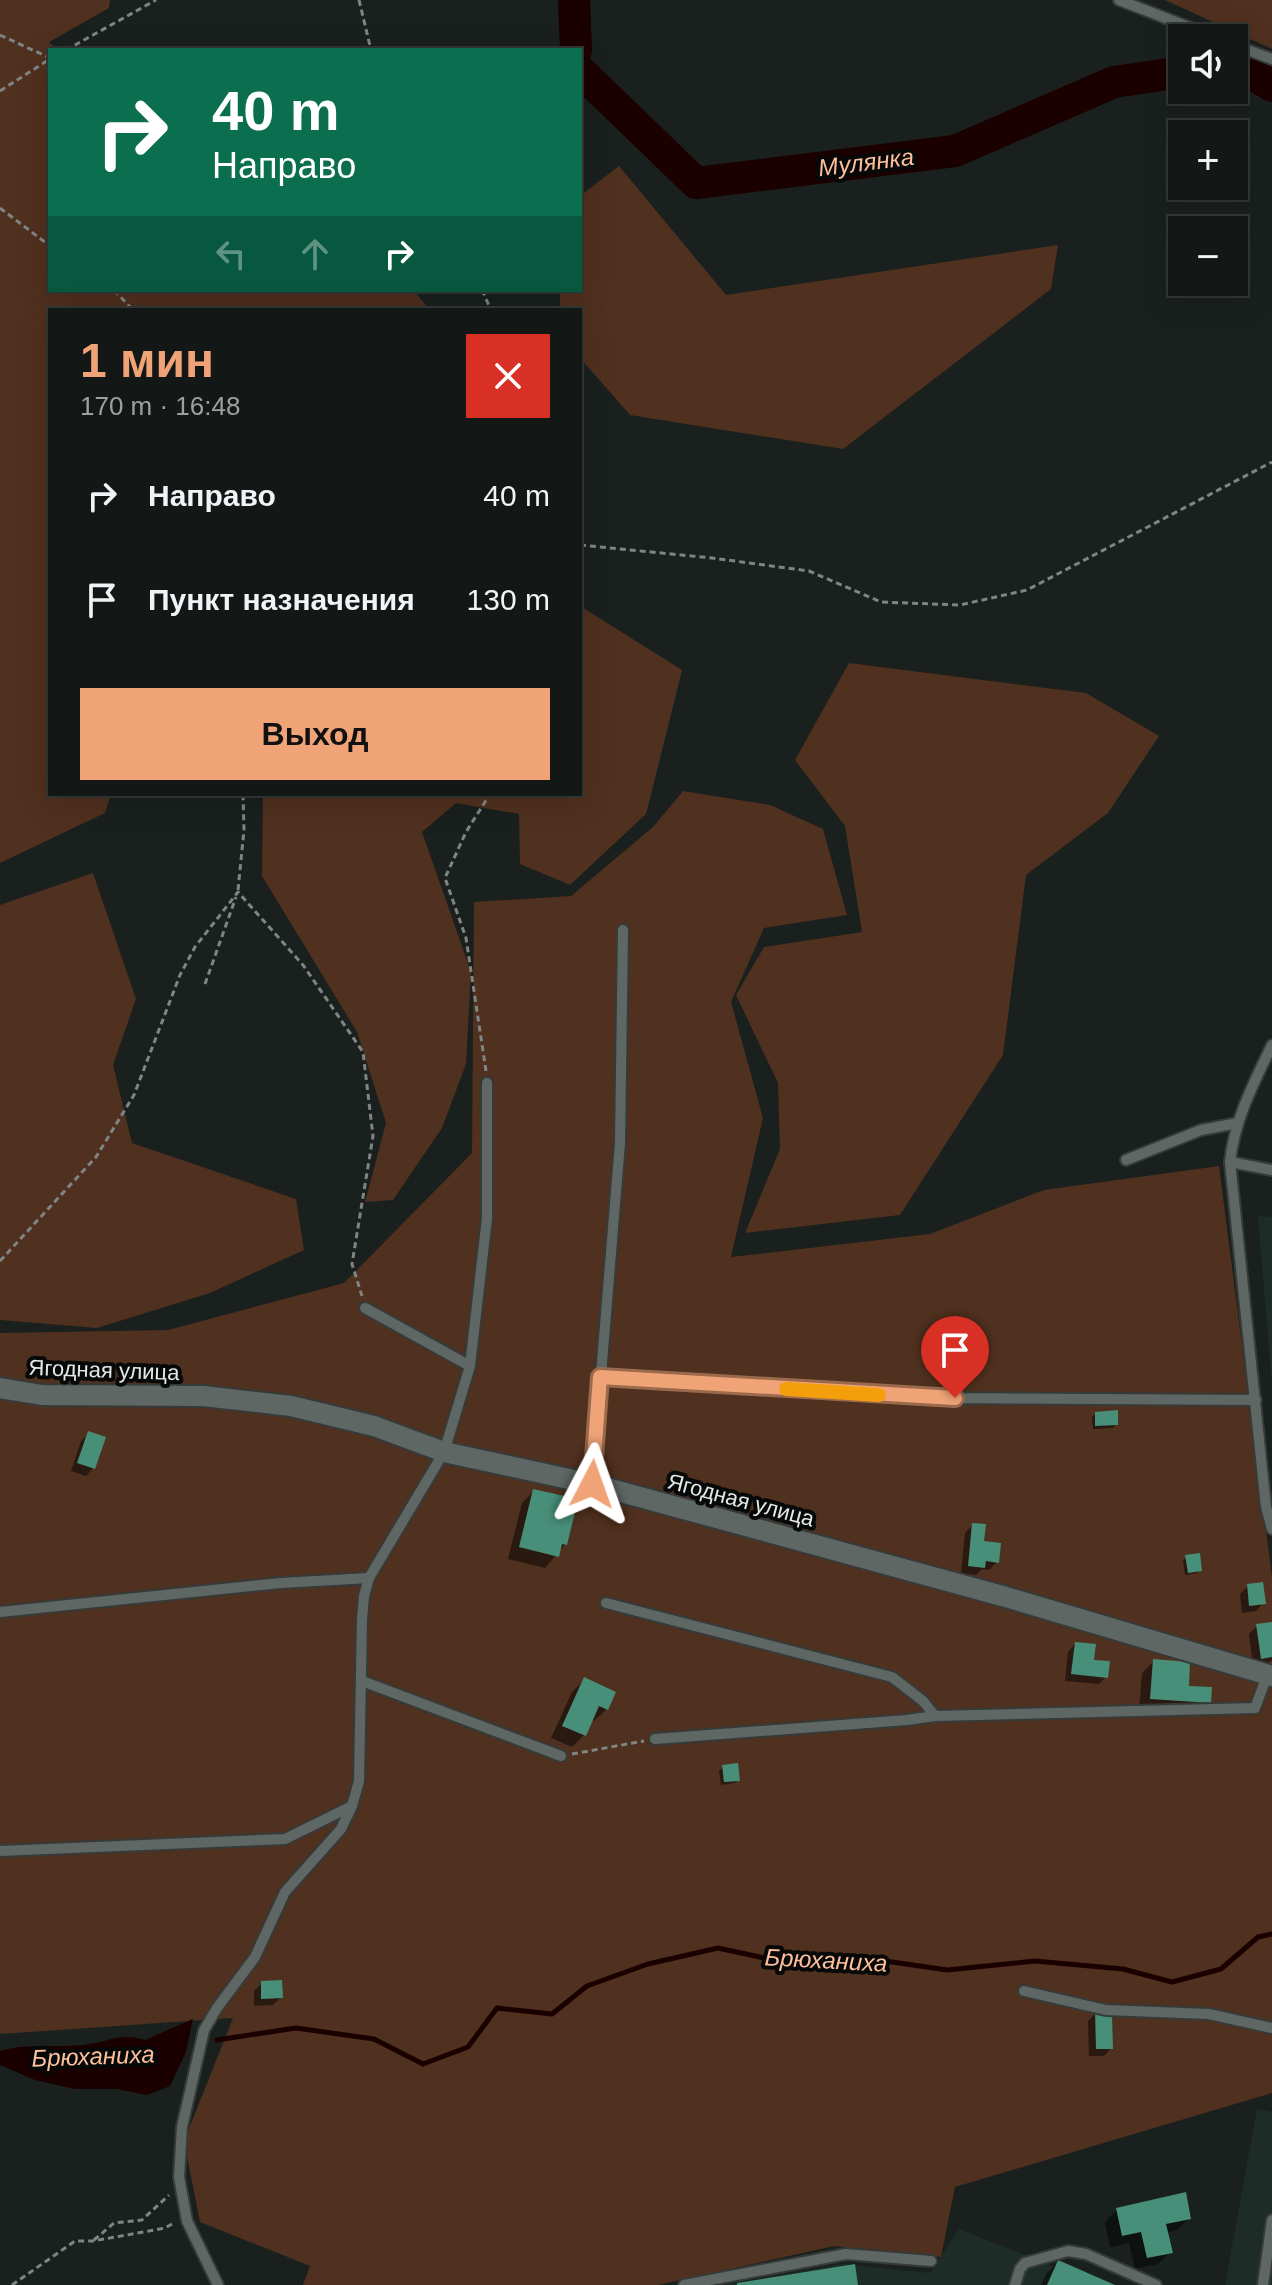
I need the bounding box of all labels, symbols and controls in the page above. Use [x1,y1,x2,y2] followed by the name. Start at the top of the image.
[1168,24,1248,296] map controls
[1168,24,1248,104] button: sound
[212,79,340,142] text: 40 m
[80,80,184,184] icon: right
[1168,120,1248,200] button: +
[817,143,915,181] water label: Мулянка
[212,145,356,186] text: Направо
[1168,216,1248,296] button: −
[209,232,253,276] icon: left
[293,232,337,276] icon: ahead
[377,232,421,276] icon: right
[80,334,214,387] text: 1 мин
[466,334,550,418] button: close
[80,391,240,421] text: 170 m · 16:48
[80,474,124,518] icon: right
[148,479,276,512] text: Направо
[483,479,550,512] text: 40 m
[80,578,124,622] icon: arrive
[148,583,415,616] text: Пункт назначения
[467,583,550,616] text: 130 m
[80,688,550,780] button: Выход
[921,1316,989,1398] pin
[933,1328,977,1372] icon: arrive
[28,1355,181,1385] street label: Ягодная улица
[550,1442,634,1526] position arrow
[665,1468,818,1532] street label: Ягодная улица
[764,1943,888,1977] water label: Брюханиха
[31,2040,155,2072] water label: Брюханиха

